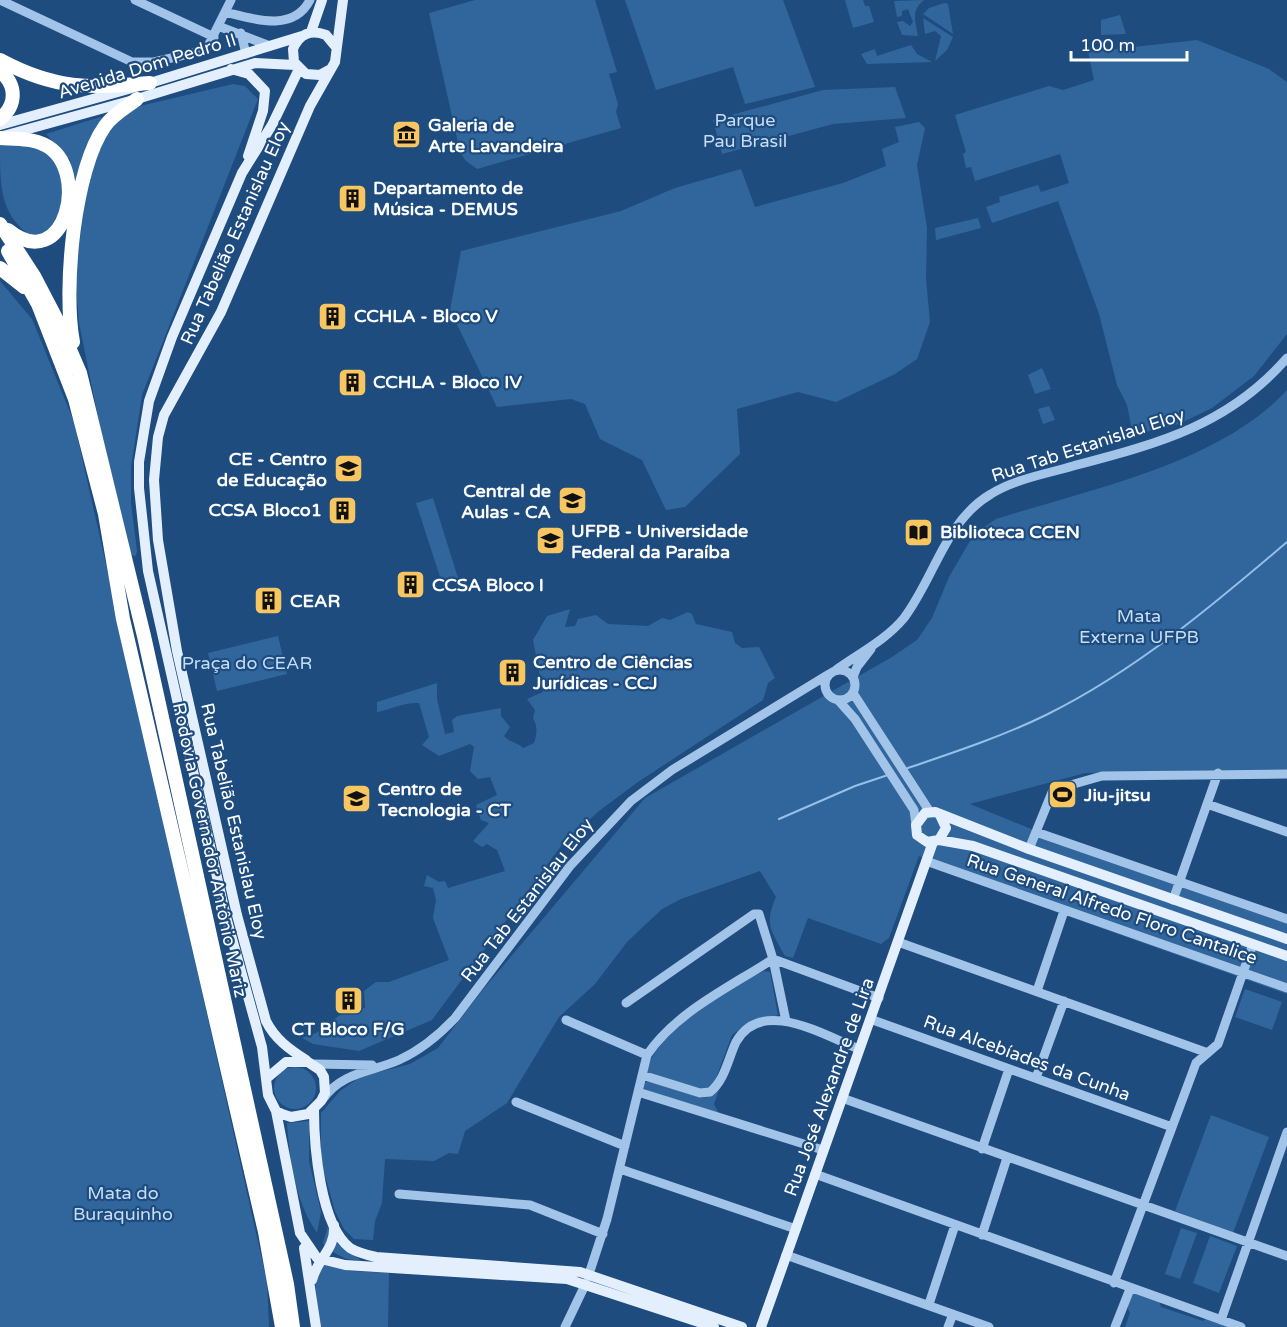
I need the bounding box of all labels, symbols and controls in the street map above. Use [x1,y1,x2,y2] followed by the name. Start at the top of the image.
[1071,24,1186,62] scale bar
[55,28,239,104] street label: Avenida Dom Pedro II
[1080,34,1135,56] text: 100 m
[703,109,787,152] park label: Parque Pau Brasil
[428,114,564,157] place label: Galeria de Arte Lavandeira
[176,118,294,348] street label: Rua Tabelião Estanislau Eloy
[391,119,423,151] museum icon: Galeria de Arte Lavandeira
[373,177,523,220] place label: Departamento de Música - DEMUS
[336,182,368,214] building icon: Departamento de Música - DEMUS
[317,300,349,332] building icon: CCHLA - Bloco V
[354,305,498,327] place label: CCHLA - Bloco V
[336,366,368,398] building icon: CCHLA - Bloco IV
[373,371,522,393] place label: CCHLA - Bloco IV
[989,403,1188,487] street label: Rua Tab Estanislau Eloy
[217,448,327,491] place label: CE - Centro de Educação
[332,453,364,485] school or university icon: CE - Centro de Educação
[461,480,551,523] place label: Central de Aulas - CA
[556,485,588,517] school or university icon: Central de Aulas - CA
[327,494,359,526] building icon: CCSA Bloco1
[209,499,322,521] place label: CCSA Bloco1
[903,516,935,548] library icon: Biblioteca CCEN
[571,520,748,563] place label: UFPB - Universidade Federal da Paraíba
[940,521,1080,543] place label: Biblioteca CCEN
[534,525,566,557] school or university icon: UFPB - Universidade Federal da Paraíba
[395,569,427,601] building icon: CCSA Bloco I
[432,574,544,596] place label: CCSA Bloco I
[253,585,285,617] building icon: CEAR
[290,590,340,612] place label: CEAR
[1079,605,1199,648] park label: Mata Externa UFPB
[532,651,693,694] place label: Centro de Ciências Jurídicas - CCJ
[182,652,312,674] park label: Praça do CEAR
[496,656,528,688] building icon: Centro de Ciências Jurídicas - CCJ
[168,700,252,1000] street label: Rodovia Governador Antônio Mariz
[196,701,272,942] street label: Rua Tabelião Estanislau Eloy
[377,778,512,821] place label: Centro de Tecnologia - CT
[1047,779,1079,811] sports icon: Jiu-jitsu
[341,783,373,815] school or university icon: Centro de Tecnologia - CT
[1083,784,1151,806] place label: Jiu-jitsu
[456,813,598,986] street label: Rua Tab Estanislau Eloy
[964,849,1260,969] street label: Rua General Alfredo Floro Cantalice
[779,975,879,1199] street label: Rua José Alexandre de Lira
[332,984,364,1016] building icon: CT Bloco F/G
[921,1010,1133,1106] street label: Rua Alcebíades da Cunha
[291,1018,405,1040] place label: CT Bloco F/G
[73,1182,173,1225] park label: Mata do Buraquinho

